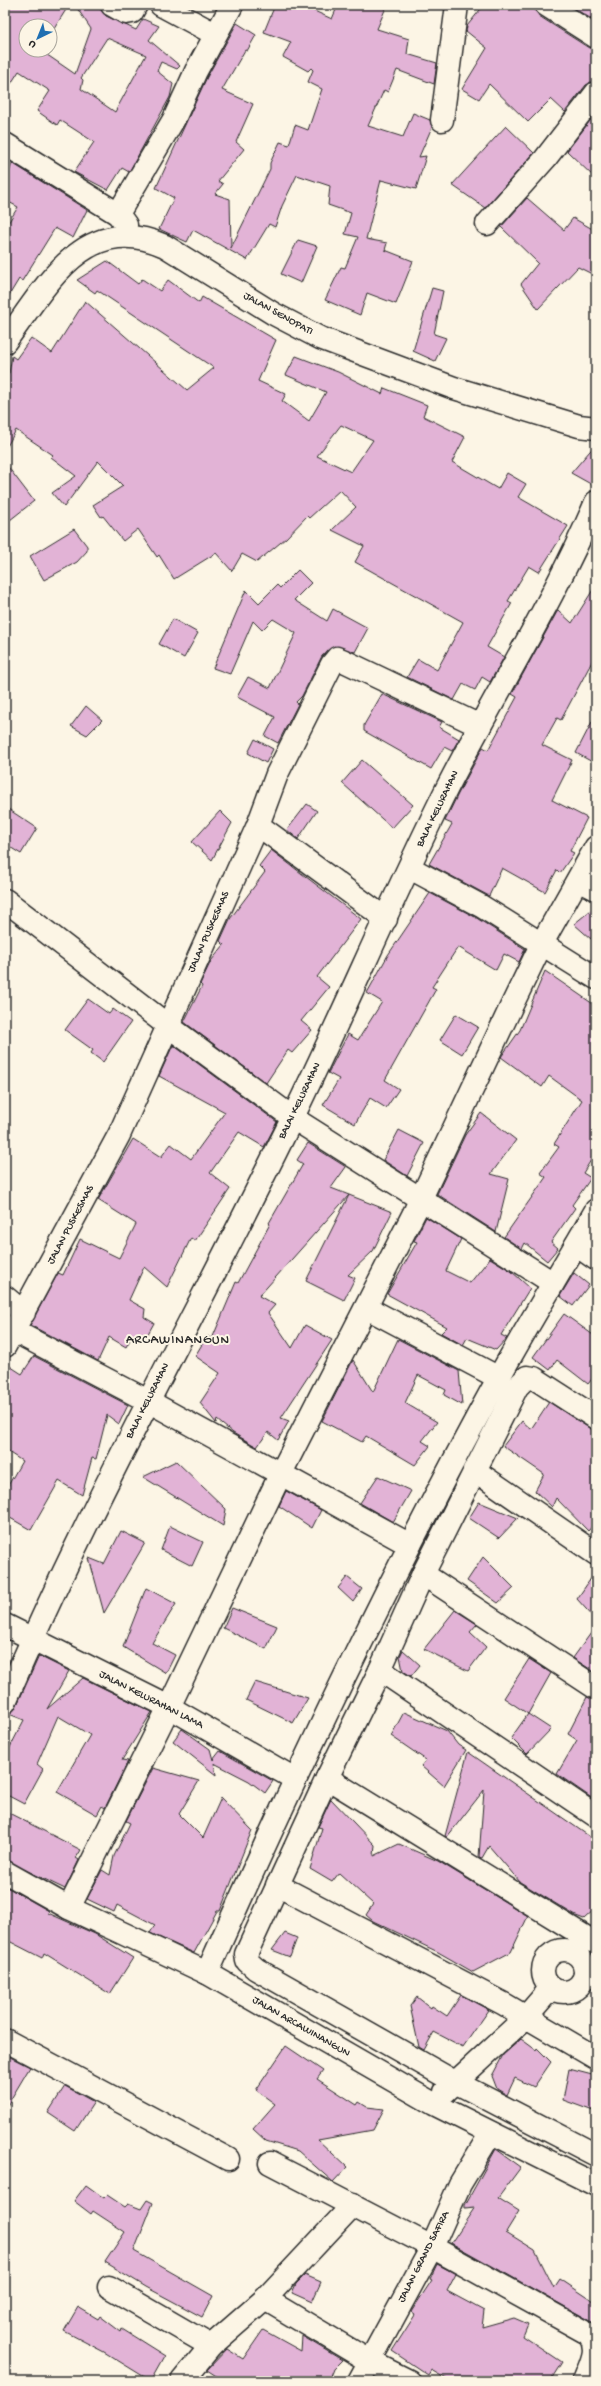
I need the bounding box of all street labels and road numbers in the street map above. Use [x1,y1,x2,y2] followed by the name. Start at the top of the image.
[241,290,315,338] street label: JALAN SENOPATI
[414,769,462,850] street label: BALAI KELURAHAN
[186,889,233,974] street label: JALAN PUSKESMAS
[276,1061,324,1142] street label: BALAI KELURAHAN
[45,1183,97,1266] street label: JALAN PUSKESMAS
[123,1361,172,1442] street label: BALAI KELURAHAN
[97,1668,206,1732] street label: JALAN KELURAHAN LAMA
[250,1994,352,2060] street label: JALAN ARCAWINANGUN
[396,2209,452,2305] street label: JALAN GRAND SAFIRA

